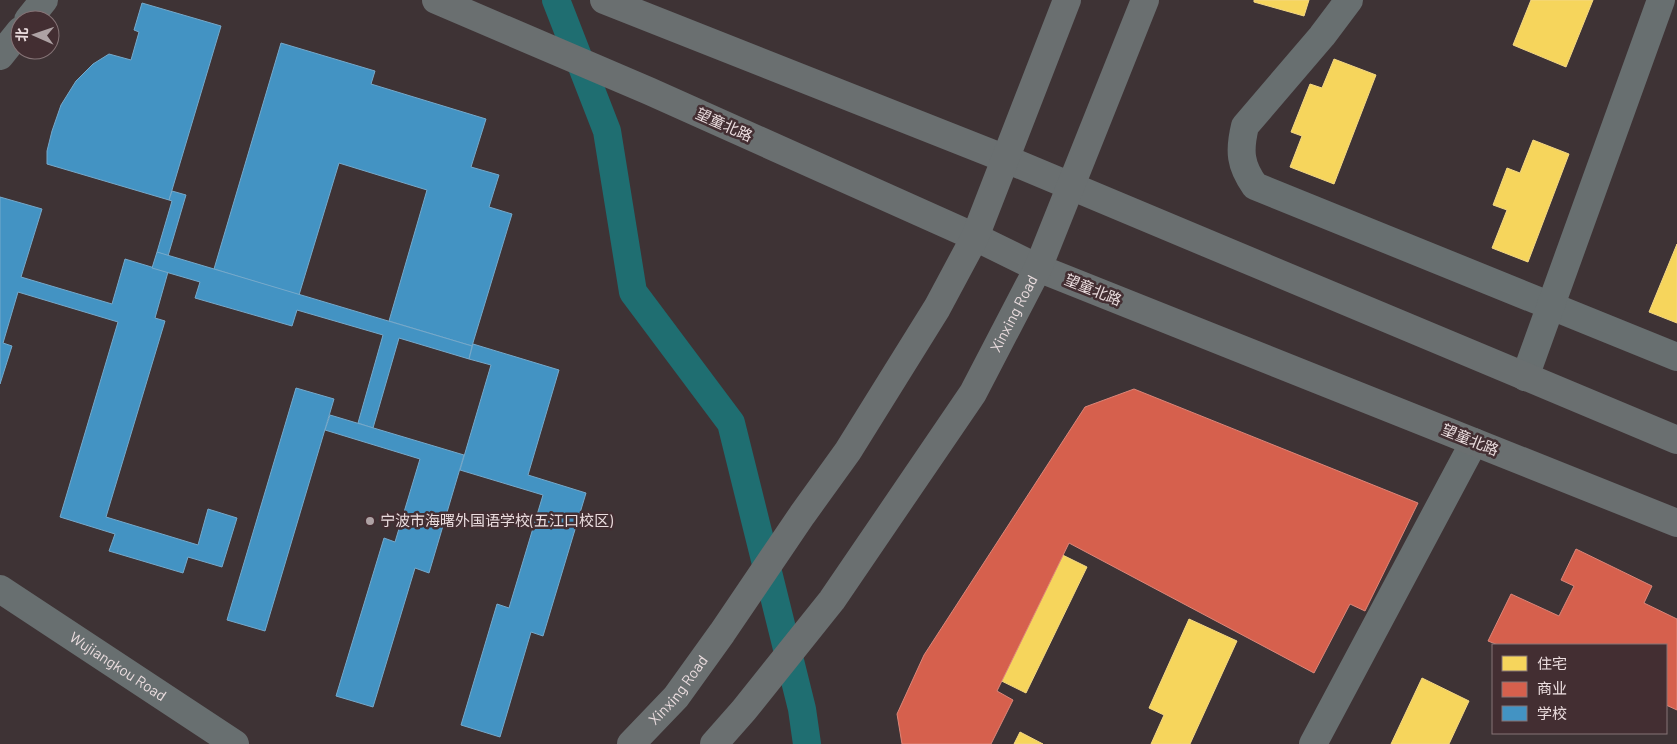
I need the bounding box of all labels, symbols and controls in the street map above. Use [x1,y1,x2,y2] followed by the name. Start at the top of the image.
[10,10,60,60] north arrow
[13,27,30,42] text: 北
[693,104,755,145] street label: 望童北路
[1062,269,1125,309] street label: 望童北路
[986,272,1041,355] street label: Xinxing Road
[1439,419,1502,459] street label: 望童北路
[380,511,613,529] place label: 宁波市海曙外国语学校(五江口校区)
[364,515,376,527] marker: 宁波市海曙外国语学校(五江口校区)
[67,627,170,704] street label: Wujiangkou Road
[1492,644,1667,734] legend
[644,651,711,728] street label: Xinxing Road
[1537,654,1567,672] text: 住宅
[1537,679,1567,697] text: 商业
[1537,704,1567,722] text: 学校

